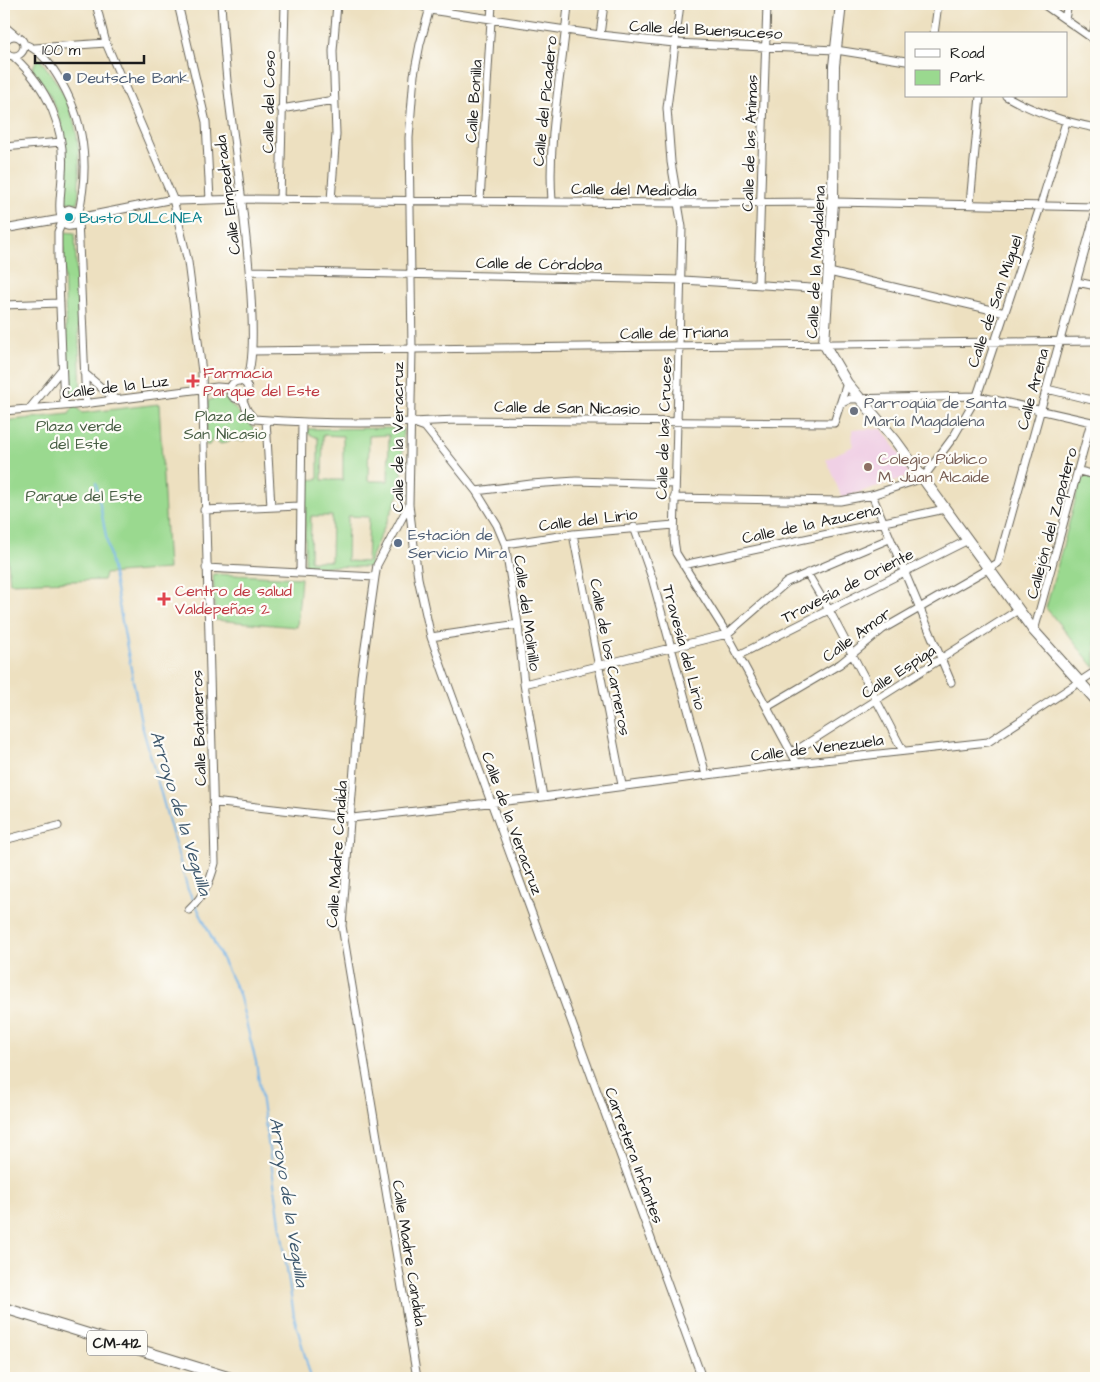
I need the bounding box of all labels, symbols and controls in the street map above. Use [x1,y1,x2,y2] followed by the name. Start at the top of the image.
[629,15,783,45] street label: Calle del Buensuceso
[35,32,144,64] scale bar
[905,32,1068,98] legend
[527,35,563,167] street label: Calle del Picadero
[42,40,81,61] text: 100 m
[950,43,985,64] text: Road
[257,50,281,154] street label: Calle del Coso
[460,59,488,144] street label: Calle Bonilla
[77,67,189,89] place label: Deutsche Bank
[950,67,985,88] text: Park
[61,71,73,83] marker: Deutsche Bank
[737,74,763,212] street label: Calle de las Ánimas
[210,134,246,256] street label: Calle Empedrada
[571,178,697,202] street label: Calle del Mediodía
[801,185,832,339] street label: Calle de la Magdalena
[79,207,202,229] place label: Busto DULCINEA
[63,211,75,223] marker: Busto DULCINEA
[962,232,1029,371] street label: Calle de San Miguel
[476,252,602,276] street label: Calle de Córdoba
[620,321,728,345] street label: Calle de Triana
[1012,346,1054,432] street label: Calle Arena
[651,356,677,500] street label: Calle de las Cruces
[203,362,320,402] place label: Farmacia Parque del Este
[387,362,409,512] street label: Calle de la Veracruz
[61,370,170,404] street label: Calle de la Luz
[187,375,199,387] marker: Farmacia Parque del Este
[864,392,1007,433] place label: Parroquia de Santa María Magdalena
[494,396,640,420] street label: Calle de San Nicasio
[184,405,267,445] park label: Plaza de San Nicasio
[848,405,860,417] marker: Parroquia de Santa María Magdalena
[36,415,122,455] park label: Plaza verde del Este
[1021,445,1083,601] street label: Callejón del Zapatero
[878,448,990,488] place label: Colegio Público M. Juan Alcaide
[862,461,874,473] marker: Colegio Público M. Juan Alcaide
[26,485,143,507] park label: Parque del Este
[740,499,883,549] street label: Calle de la Azucena
[538,503,639,537] street label: Calle del Lirio
[408,524,507,564] place label: Estación de Servicio Mira
[392,537,404,549] marker: Estación de Servicio Mira
[777,543,918,629] street label: Travesía de Oriente
[508,554,546,673] street label: Calle del Molinillo
[584,577,636,738] street label: Calle de los Carneros
[175,580,292,620] place label: Centro de salud Valdepeñas 2
[657,582,711,712] street label: Travesía del Lirio
[157,592,171,606] marker: Centro de salud Valdepeñas 2
[818,602,896,667] street label: Calle Amor
[857,640,941,705] street label: Calle Espiga
[186,670,212,786] street label: Calle Bataneros
[143,728,218,900] water label: Arroyo de la Veguilla
[750,729,885,767] street label: Calle de Venezuela
[476,749,548,898] street label: Calle de la Veracruz
[321,780,353,928] street label: Calle Madre Candida
[599,1084,669,1227] street label: Carretera Infantes
[262,1116,314,1290] water label: Arroyo de la Veguilla
[387,1179,431,1328] street label: Calle Madre Candida
[87,1330,147,1356] road number: CM-412

